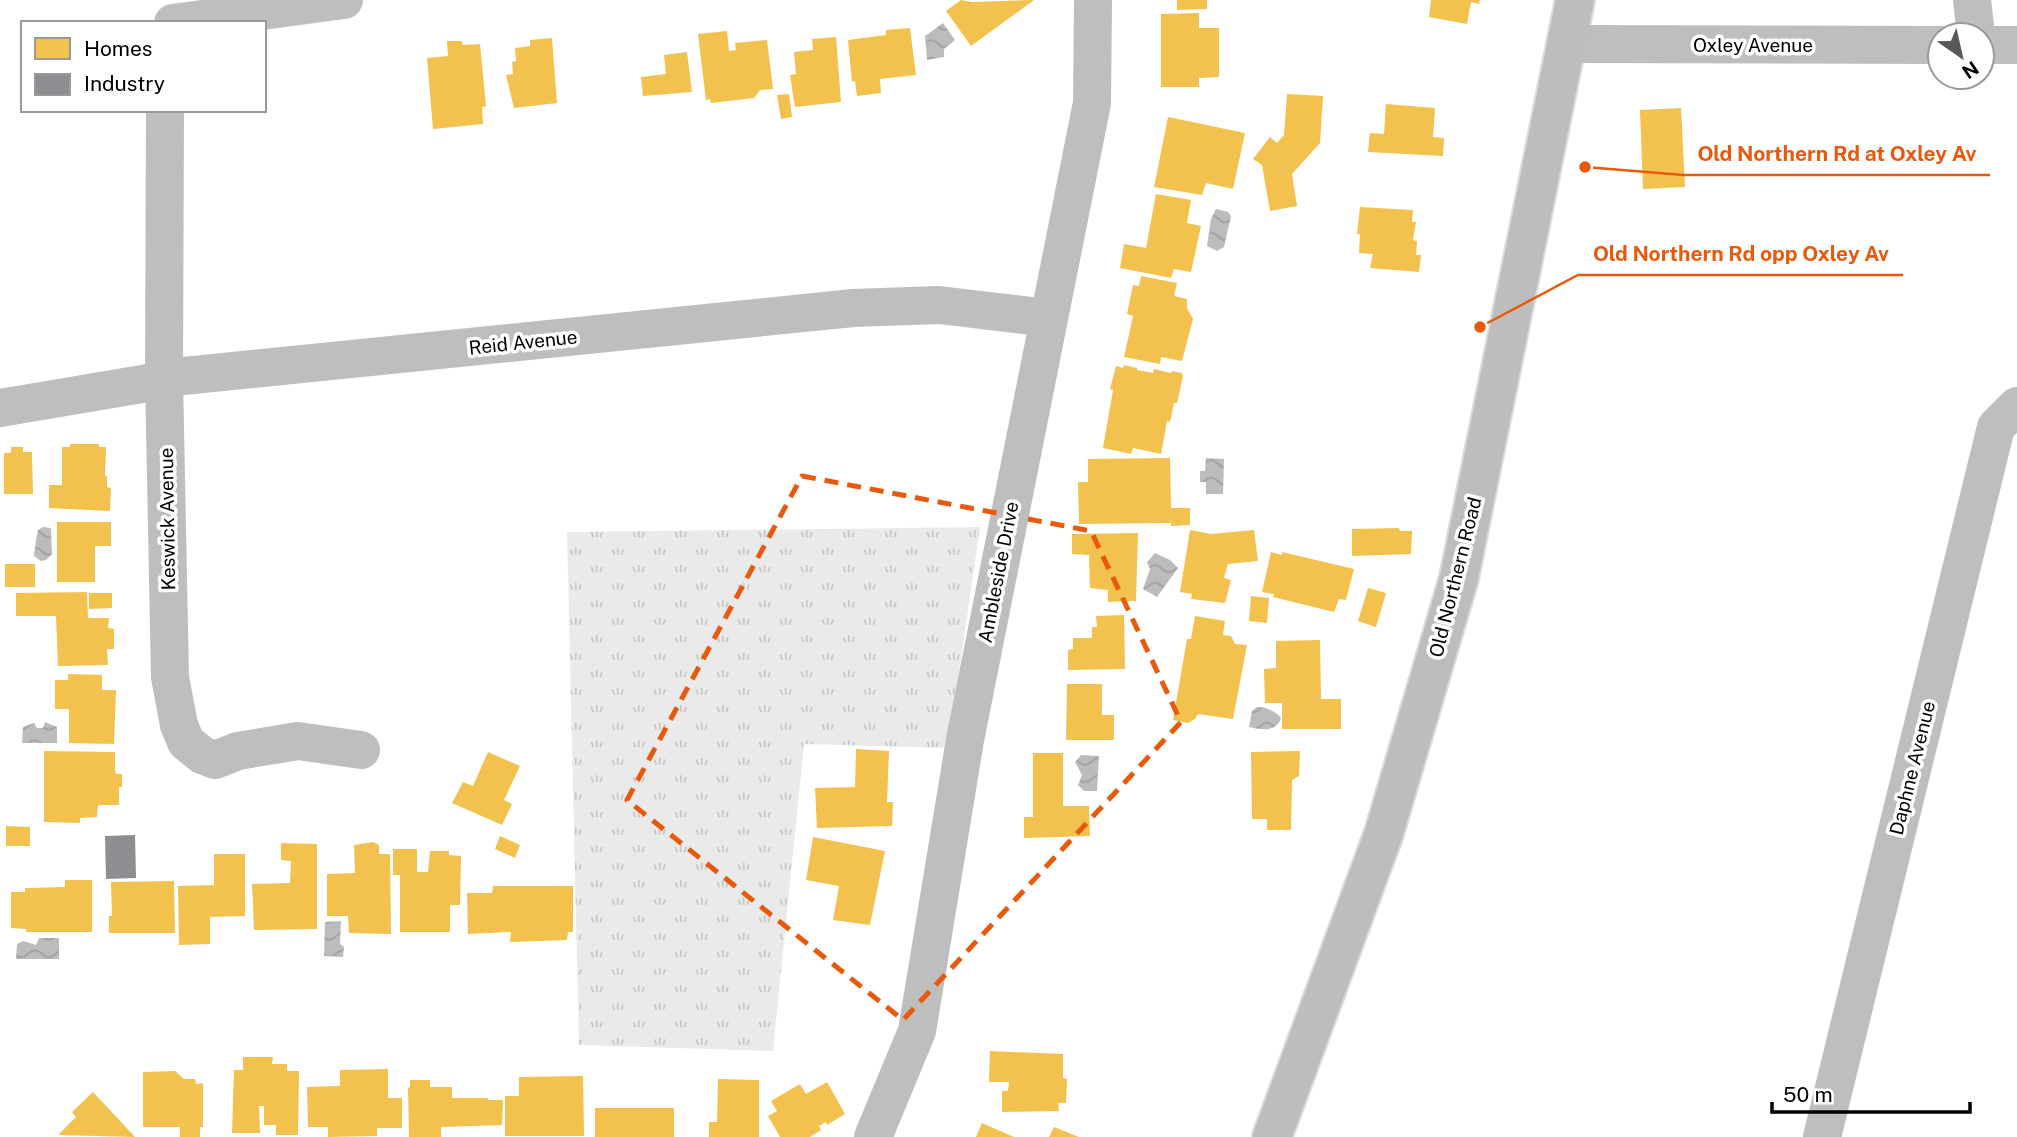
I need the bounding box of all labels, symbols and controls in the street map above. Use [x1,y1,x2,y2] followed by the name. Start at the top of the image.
[21,21,266,112] legend
[1926,21,1996,91] north arrow
[1693,34,1813,56] street label: Oxley Avenue
[84,36,152,61] text: Homes
[1958,57,1983,83] text: N
[84,71,165,96] text: Industry
[1683,133,1990,175] callout: Old Northern Rd at Oxley Av
[1698,141,1977,166] text: Old Northern Rd at Oxley Av
[1578,233,1903,275] callout: Old Northern Rd opp Oxley Av
[1593,241,1889,266] text: Old Northern Rd opp Oxley Av
[468,325,578,359] street label: Reid Avenue
[155,447,179,591] street label: Keswick Avenue
[1424,495,1486,659] street label: Old Northern Road
[974,499,1022,645] street label: Ambleside Drive
[1885,699,1939,837] street label: Daphne Avenue
[1772,1070,1970,1114] scale bar
[1783,1082,1833,1107] text: 50 m

